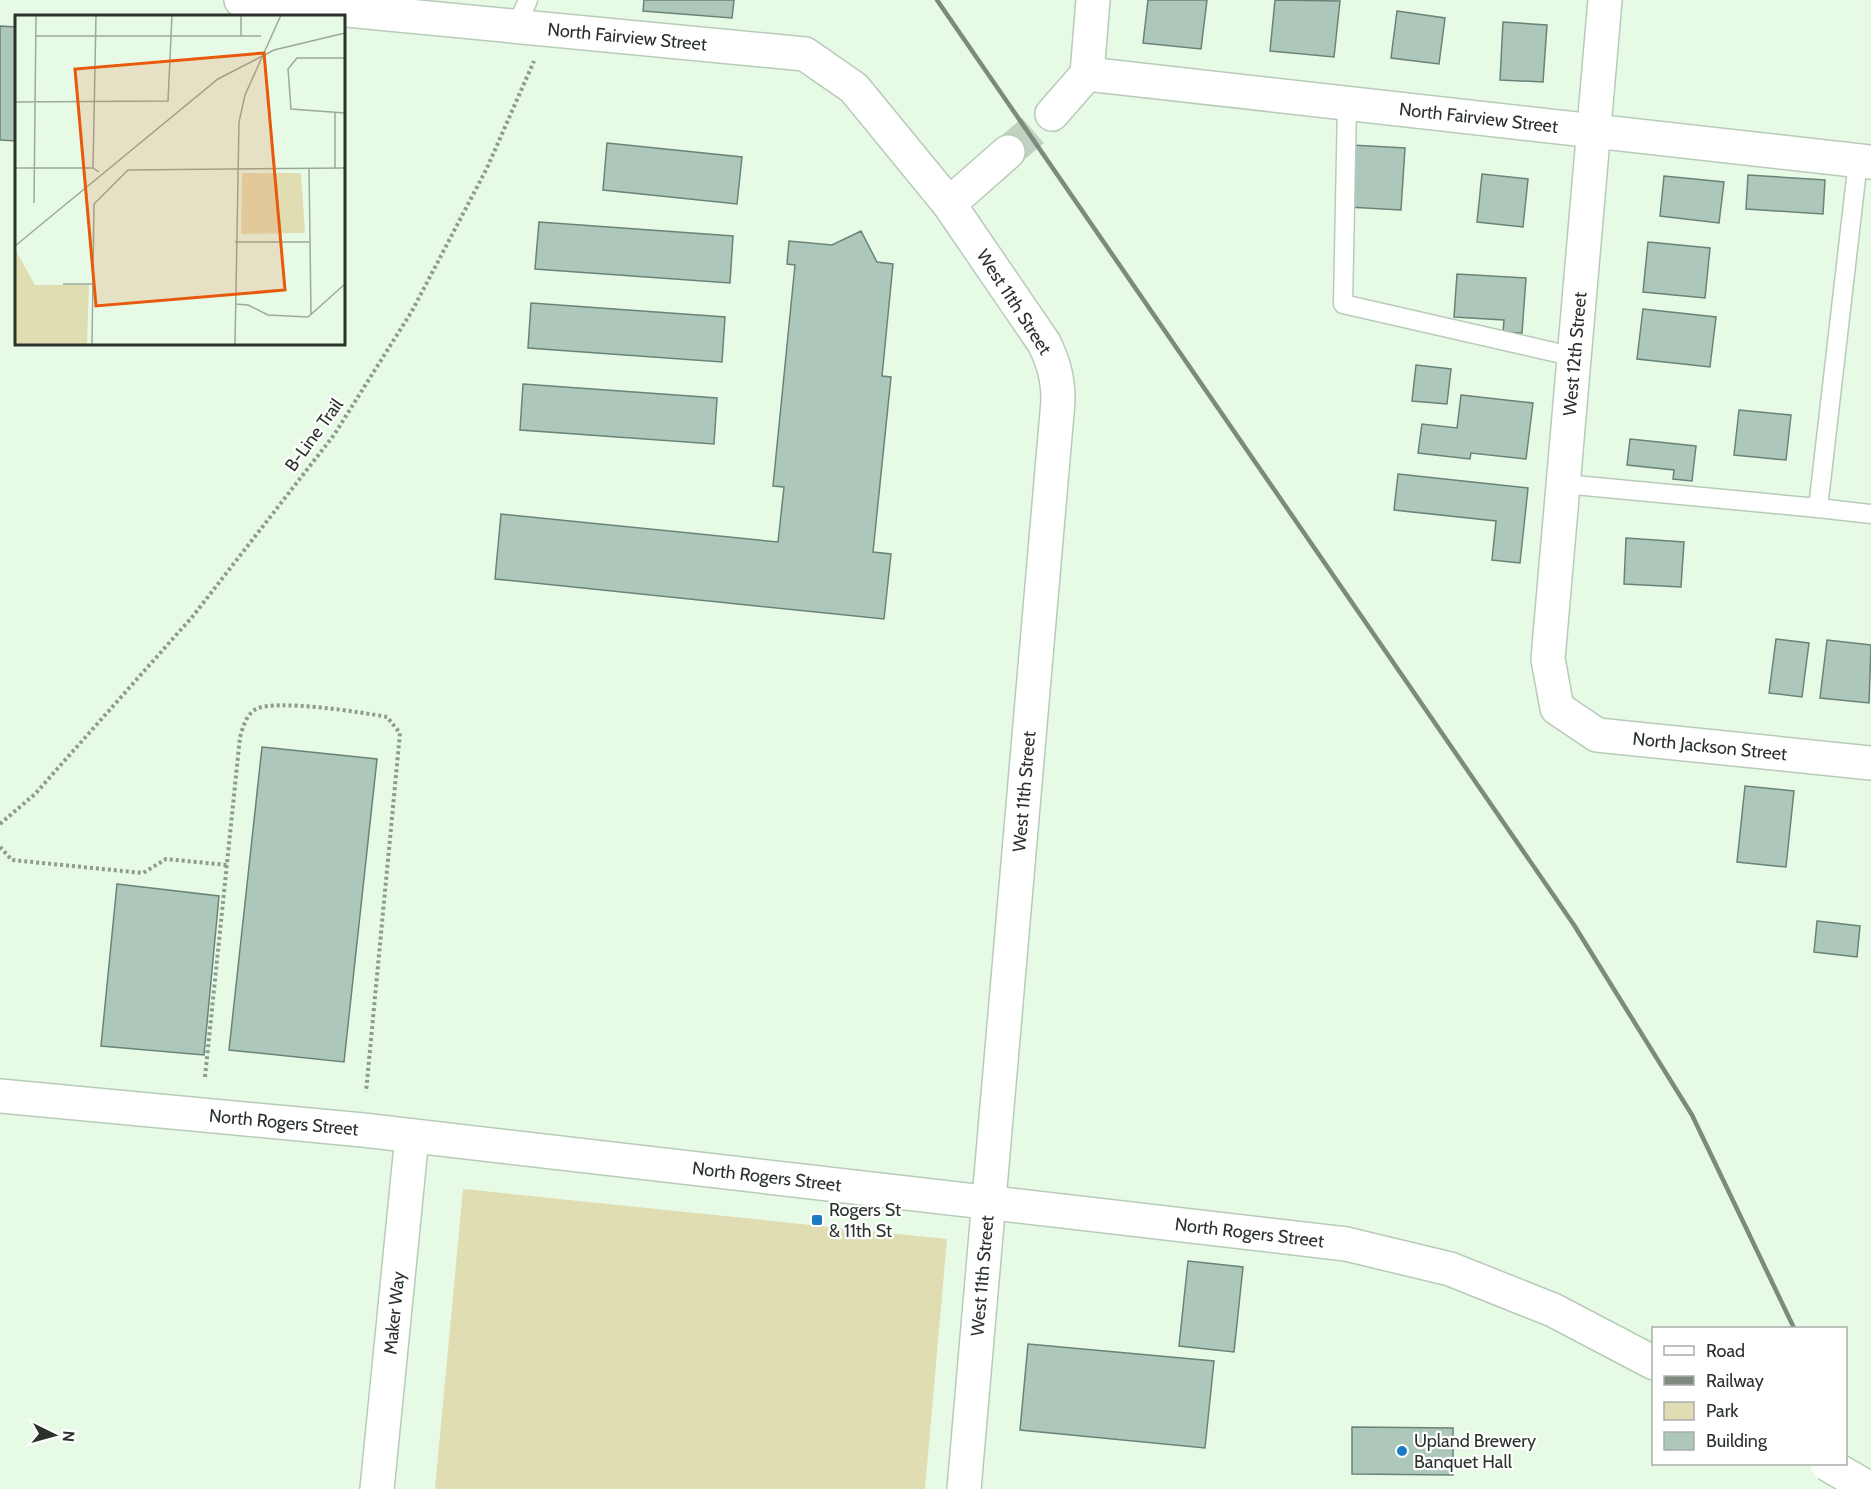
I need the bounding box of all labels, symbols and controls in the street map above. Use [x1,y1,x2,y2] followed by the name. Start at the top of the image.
[15,15,345,345] inset map
[547,18,708,56] street label: North Fairview Street
[1398,98,1559,138] street label: North Fairview Street
[972,245,1056,359] street label: West 11th Street
[1559,291,1591,417] street label: West 12th Street
[280,394,348,476] street label: B-Line Trail
[1632,728,1788,765] street label: North Jackson Street
[1008,730,1040,853] street label: West 11th Street
[208,1105,359,1141] street label: North Rogers Street
[691,1157,843,1196] street label: North Rogers Street
[829,1199,901,1242] place label: Rogers St & 11th St
[810,1213,824,1227] marker: Rogers St & 11th St
[1174,1213,1325,1252] street label: North Rogers Street
[966,1215,999,1337] street label: West 11th Street
[379,1270,410,1355] street label: Maker Way
[1652,1327,1847,1465] legend
[1706,1340,1745,1362] text: Road
[1706,1370,1764,1392] text: Railway
[1706,1400,1739,1422] text: Park
[24,1405,84,1465] north arrow
[58,1430,78,1443] text: N
[1414,1430,1536,1473] place label: Upland Brewery Banquet Hall
[1706,1430,1768,1452] text: Building
[1395,1444,1409,1458] marker: Upland Brewery Banquet Hall

